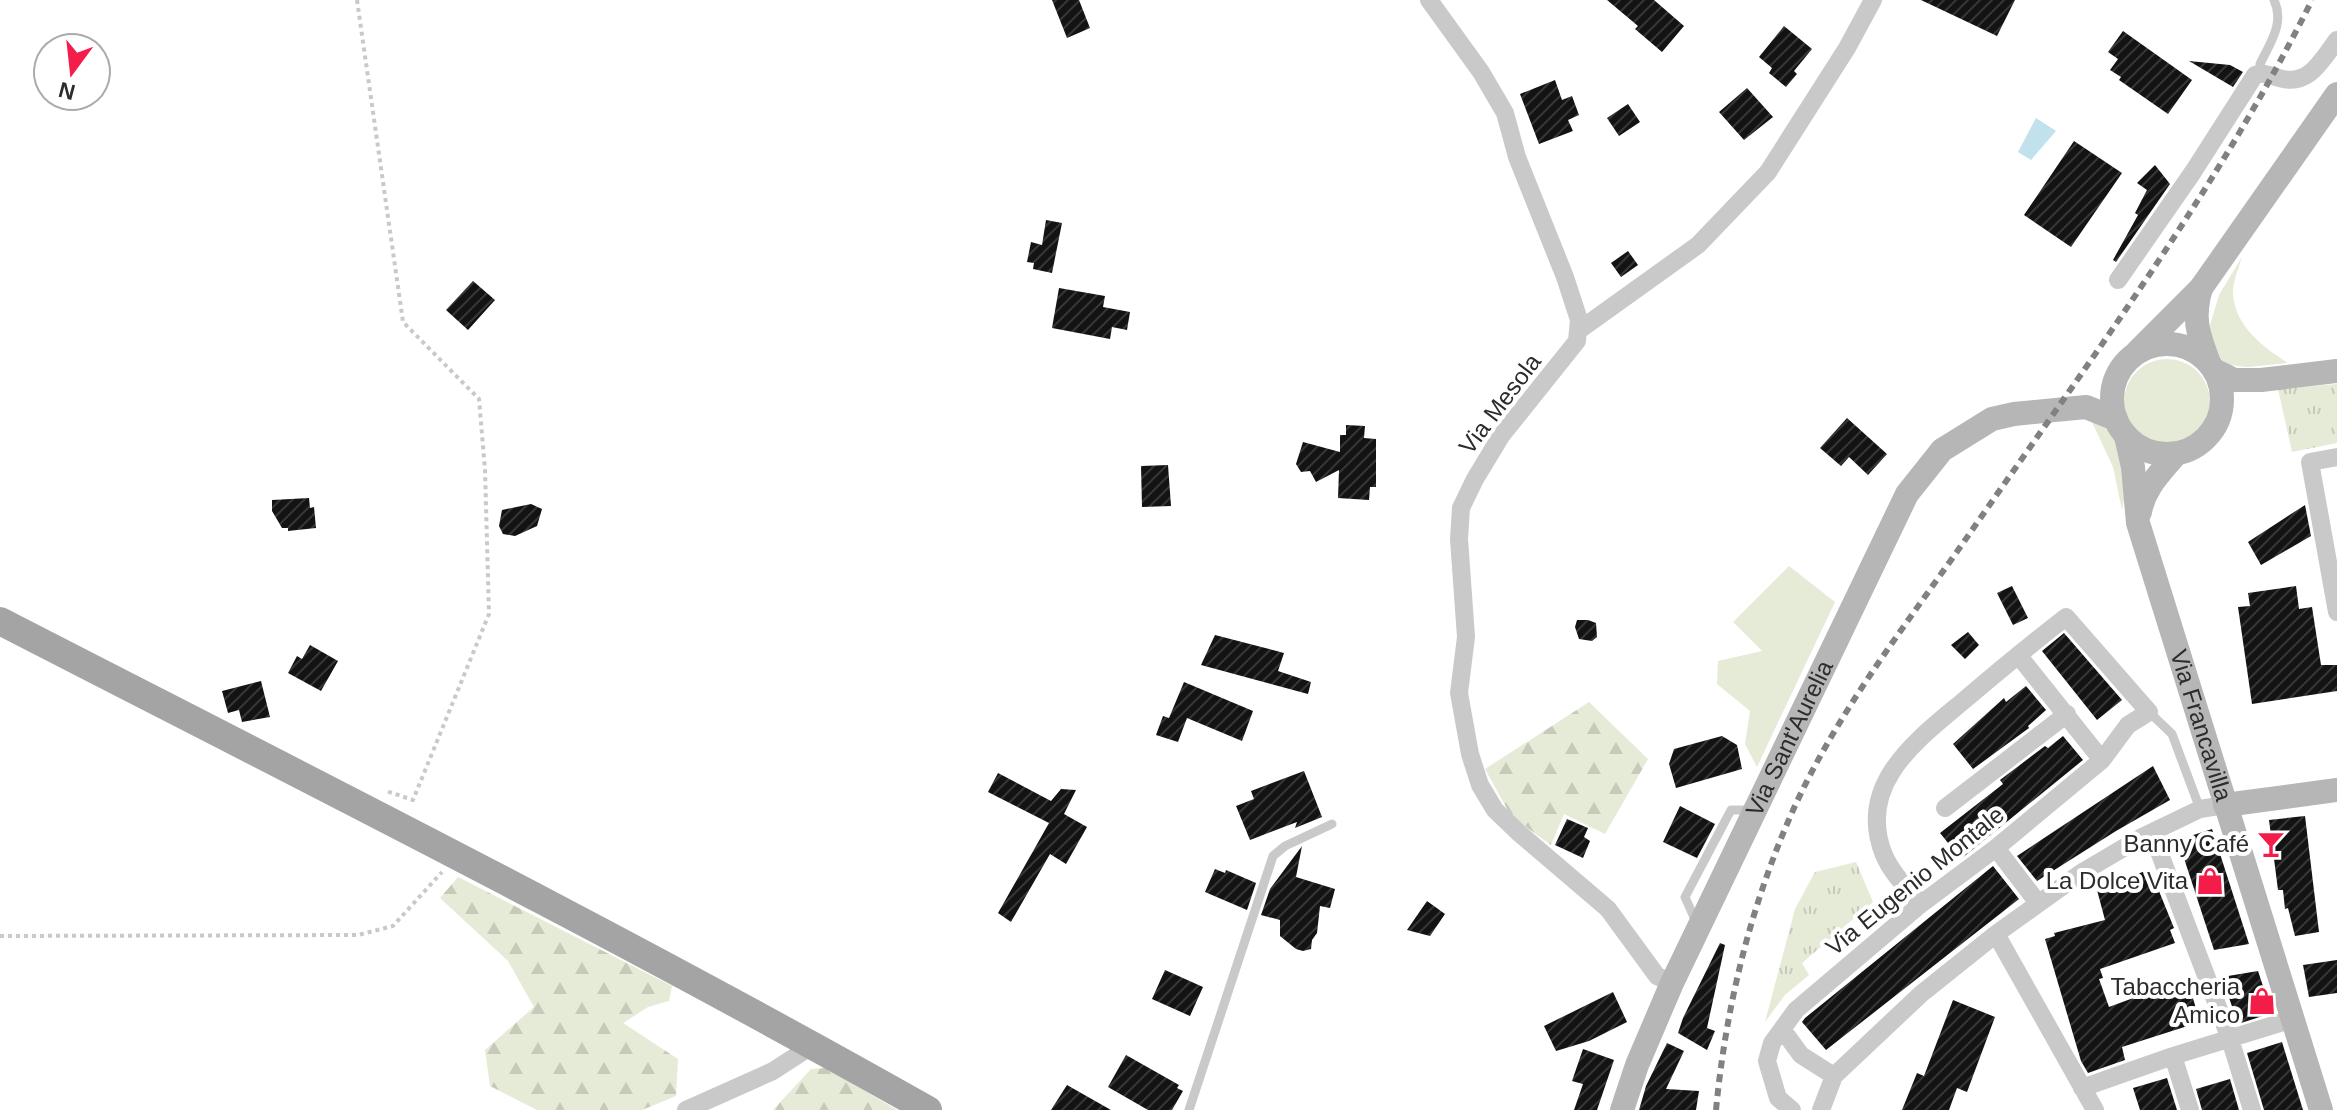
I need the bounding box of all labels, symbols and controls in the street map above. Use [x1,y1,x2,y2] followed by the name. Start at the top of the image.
[32,32,112,112] north arrow
[56,77,78,105] text: N
[1453,348,1546,459] street label: Via Mesola
[2165,646,2238,805] street label: Via Francavilla
[1740,655,1838,820] street label: Via Sant'Aurelia
[1820,801,2009,961] street label: Via Eugenio Montale
[2256,829,2286,859] bar icon: Banny Café
[2124,830,2249,857] place label: Banny Café
[2195,866,2225,896] shop icon: La Dolce Vita
[2046,867,2189,894] place label: La Dolce Vita
[2111,973,2241,1028] place label: Tabaccheria Amico
[2247,986,2277,1016] shop icon: Tabaccheria Amico

